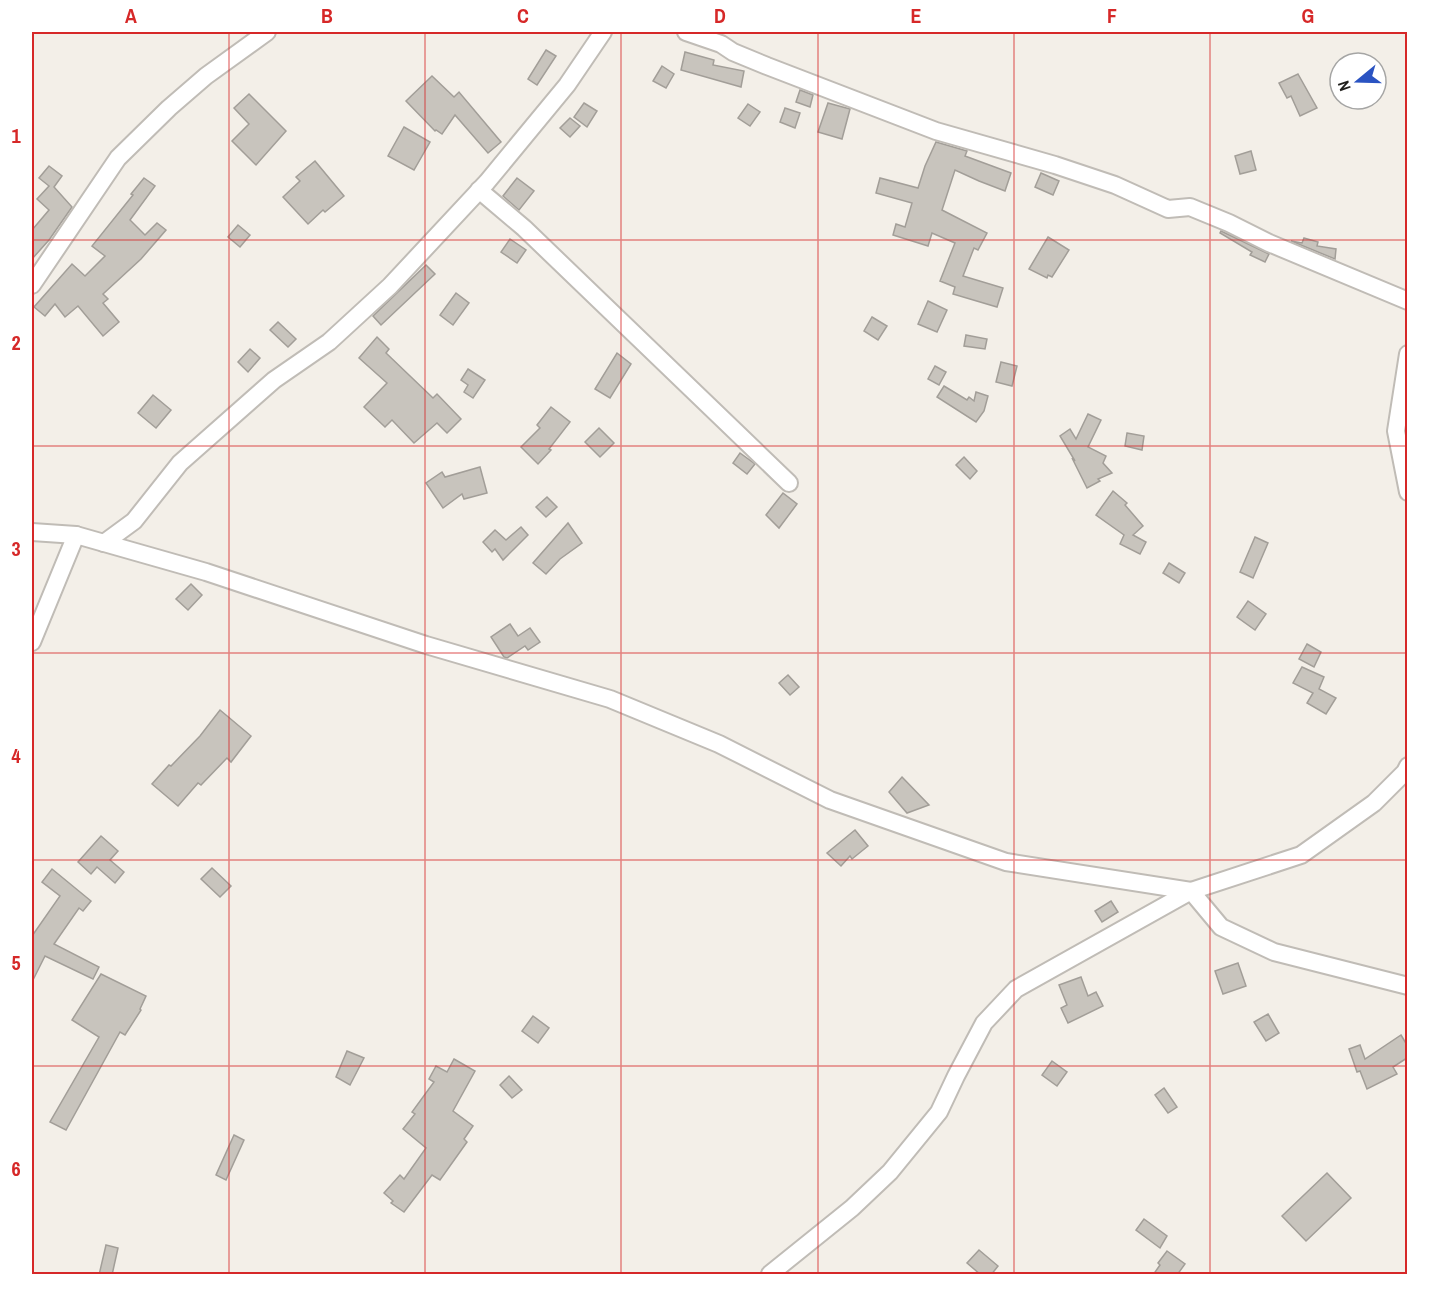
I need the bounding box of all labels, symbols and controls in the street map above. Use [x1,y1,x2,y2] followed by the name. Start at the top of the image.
[125,2,137,29] text: A
[321,2,333,29] text: B
[517,2,529,29] text: C
[714,2,726,29] text: D
[911,2,922,29] text: E
[1107,2,1117,29] text: F
[1302,2,1314,29] text: G
[1328,51,1388,111] north arrow
[1332,78,1356,94] text: N
[11,122,21,149] text: 1
[11,329,21,356] text: 2
[11,535,21,562] text: 3
[11,742,21,769] text: 4
[11,949,21,976] text: 5
[11,1155,21,1182] text: 6

